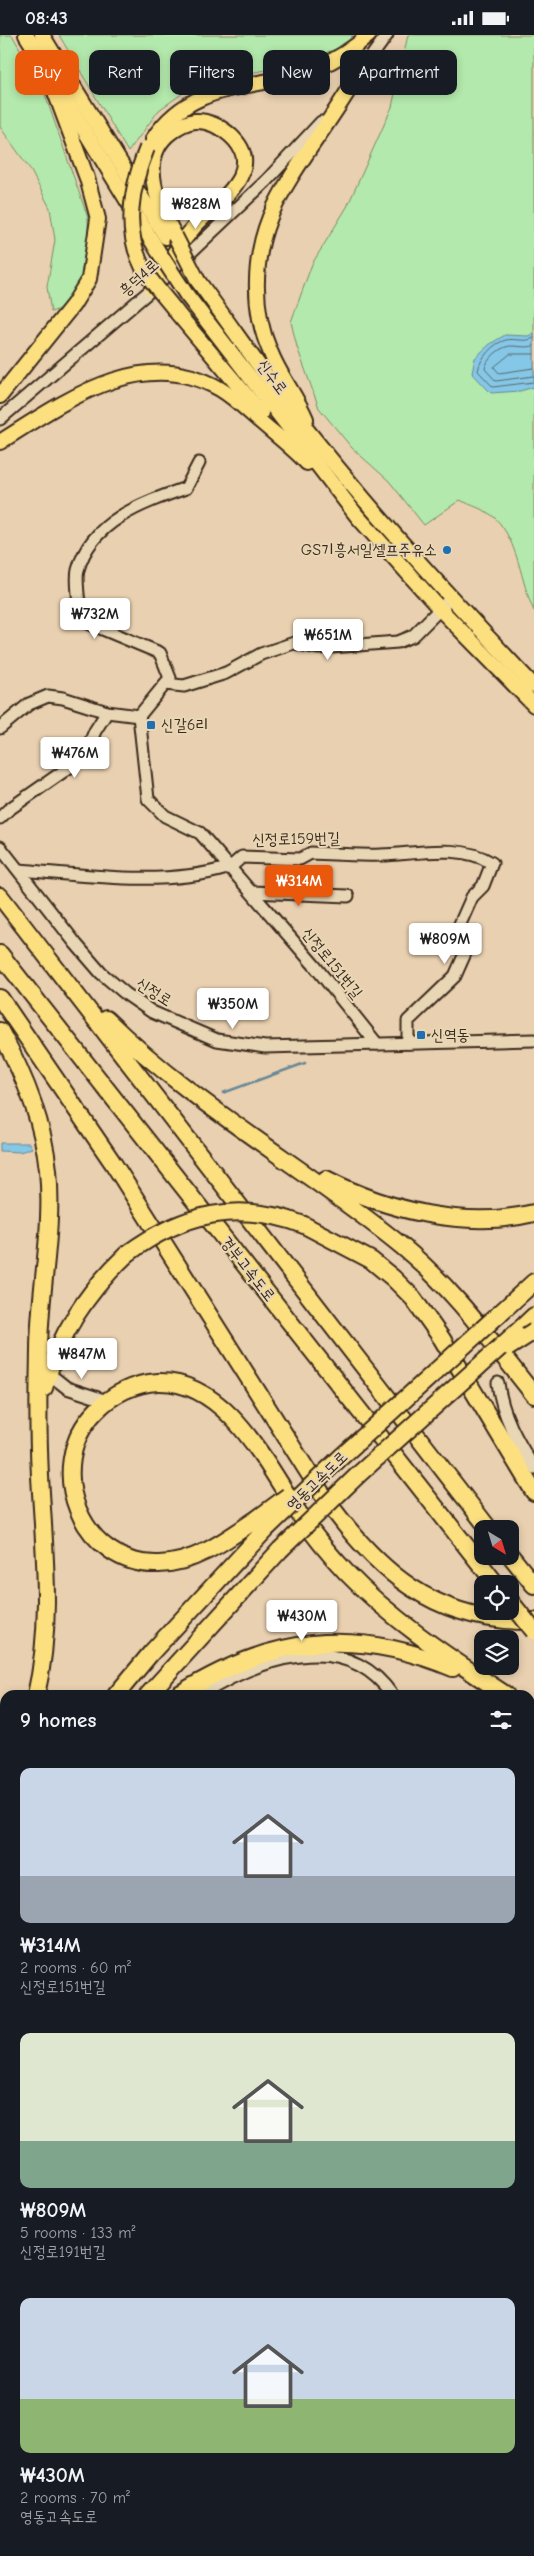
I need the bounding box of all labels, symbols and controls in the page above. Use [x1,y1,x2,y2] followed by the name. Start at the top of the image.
[25,7,68,29] text: 08:43
[15,50,79,95] chip: Buy
[89,50,160,95] chip: Rent
[170,50,253,95] chip: Filters
[263,50,330,95] chip: New
[340,50,457,95] chip: Apartment
[161,187,231,230] pin: ₩828M
[171,195,221,213] text: ₩828M
[116,256,162,300] street label: 흥덕4로
[253,356,291,398] street label: 신수로
[301,541,437,559] place label: GS기흥서일셀프주유소
[441,544,453,556] marker: GS기흥서일셀프주유소
[60,597,130,640] pin: ₩732M
[71,605,119,623] text: ₩732M
[293,619,363,661] pin: ₩651M
[304,626,352,644] text: ₩651M
[161,716,208,734] place label: 신갈6리
[145,719,157,731] marker: 신갈6리
[40,737,110,779] pin: ₩476M
[51,744,99,762] text: ₩476M
[252,829,340,849] street label: 신정로159번길
[264,865,334,907] pin: ₩314M
[276,872,322,890] text: ₩314M
[410,923,480,965] pin: ₩809M
[298,924,366,1002] street label: 신정로151번길
[420,930,470,948] text: ₩809M
[133,974,175,1010] street label: 신정로
[198,987,268,1030] pin: ₩350M
[208,995,258,1013] text: ₩350M
[431,1026,470,1044] place label: 신역동
[415,1029,427,1041] marker: 신역동
[217,1233,279,1305] street label: 경부고속도로
[47,1337,117,1380] pin: ₩847M
[58,1345,106,1363] text: ₩847M
[283,1448,351,1514] street label: 영동고속도로
[474,1520,519,1565] north arrow
[474,1520,519,1675] map controls
[474,1575,519,1620] button: locate
[267,1599,337,1642] pin: ₩430M
[277,1607,327,1625] text: ₩430M
[474,1630,519,1675] button: layers
[487,1706,515,1734] icon: filters
[20,1708,96,1732] text: 9 homes
[223,1801,313,1891] icon: home
[20,1933,81,1957] text: ₩314M
[20,1959,131,1977] text: 2 rooms · 60 m²
[20,1978,106,1996] text: 신정로151번길
[223,2066,313,2156] icon: home
[20,2198,86,2222] text: ₩809M
[20,2224,136,2242] text: 5 rooms · 133 m²
[20,2243,106,2261] text: 신정로191번길
[223,2331,313,2421] icon: home
[20,2463,85,2487] text: ₩430M
[20,2489,130,2507] text: 2 rooms · 70 m²
[20,2508,97,2526] text: 영동고속도로

